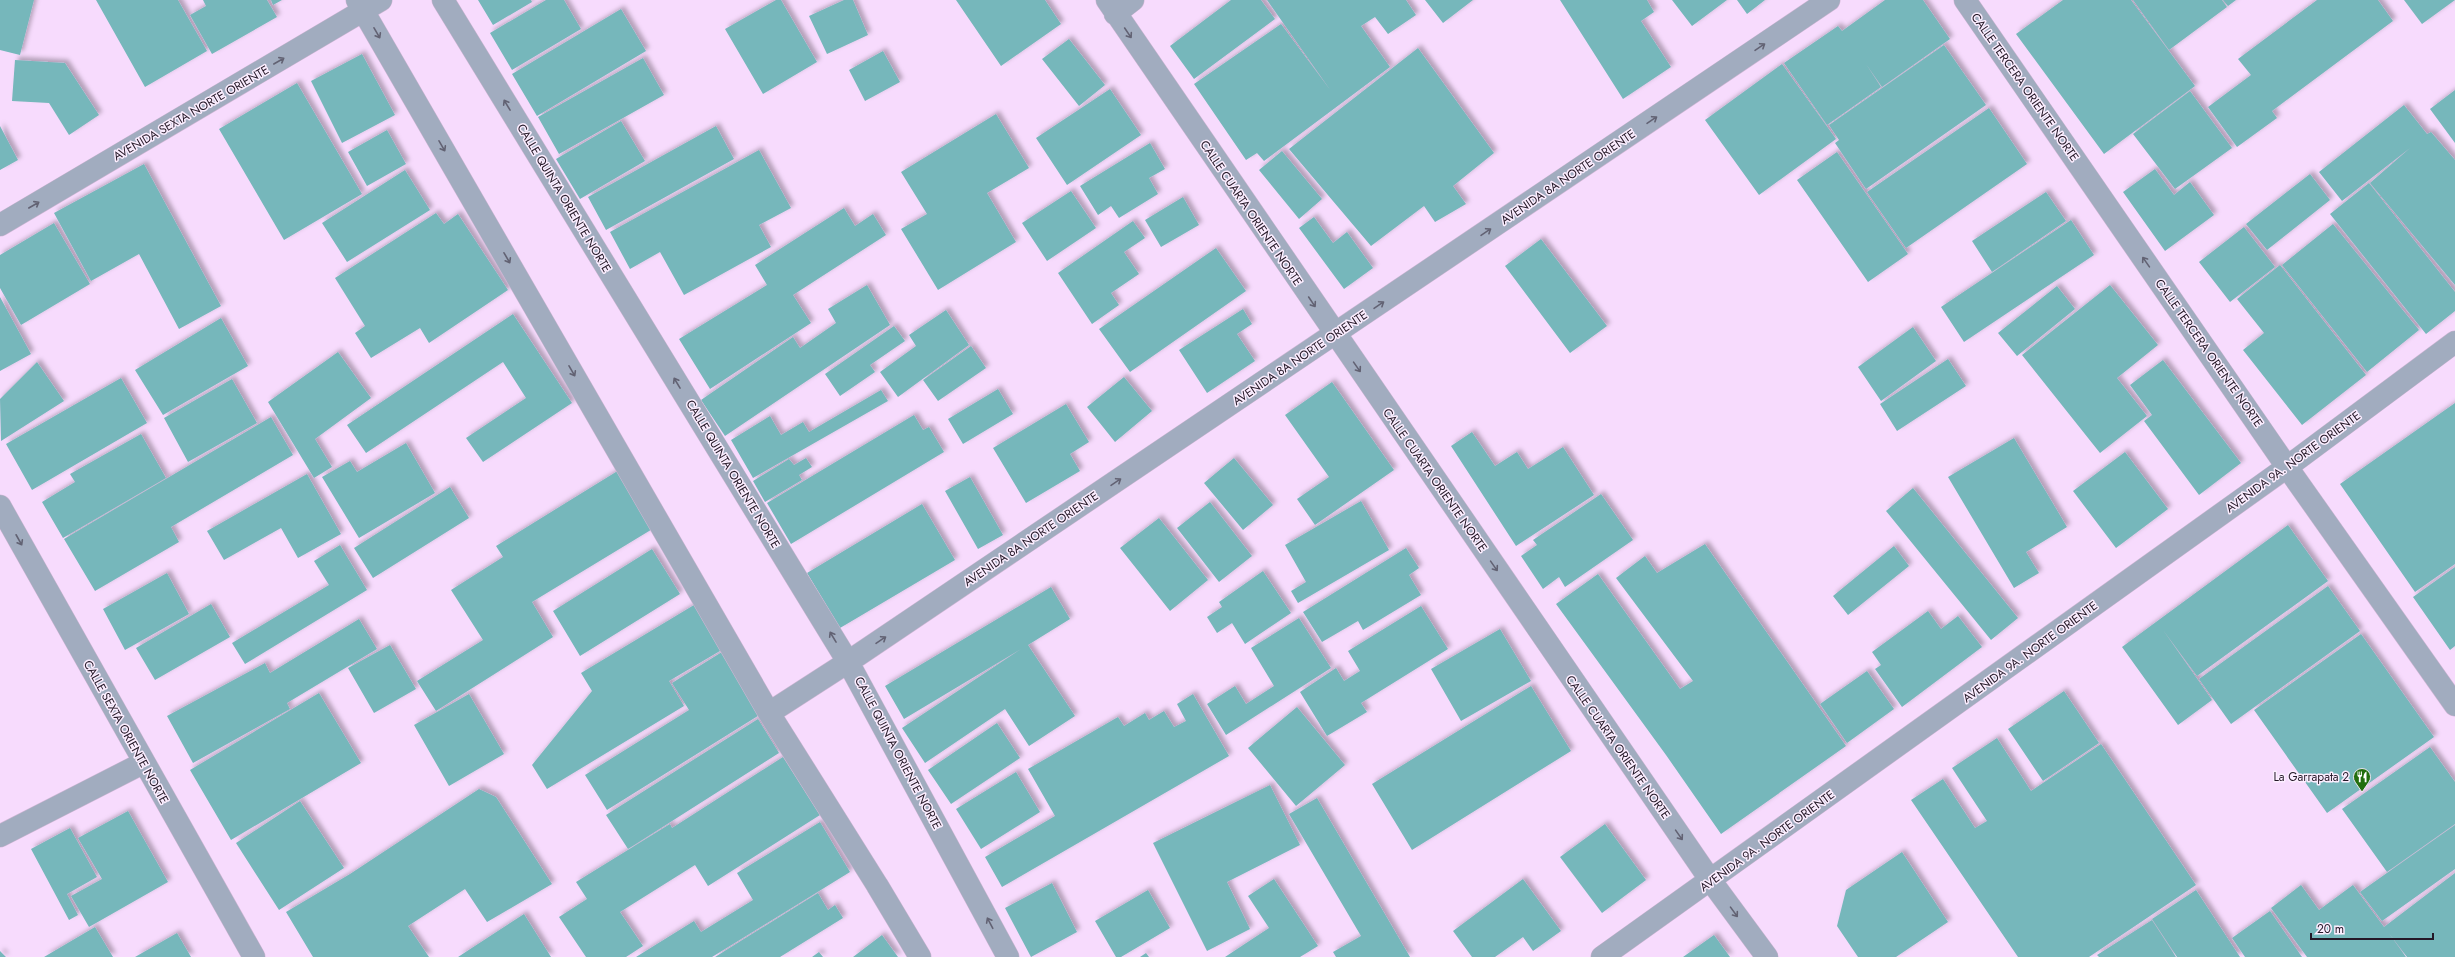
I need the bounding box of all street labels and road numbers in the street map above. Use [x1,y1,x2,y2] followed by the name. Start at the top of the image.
[1967,9,2083,165] street label: CALLE TERCERA ORIENTE NORTE
[110,61,272,165] street label: AVENIDA SEXTA NORTE ORIENTE
[512,120,616,276] street label: CALLE QUINTA ORIENTE NORTE
[1497,125,1639,229] street label: AVENIDA 8A NORTE ORIENTE
[1196,137,1306,289] street label: CALLE CUARTA ORIENTE NORTE
[2151,275,2267,431] street label: CALLE TERCERA ORIENTE NORTE
[1229,306,1371,410] street label: AVENIDA 8A NORTE ORIENTE
[681,396,785,552] street label: CALLE QUINTA ORIENTE NORTE
[1378,404,1492,556] street label: CALLE CUARTA ORIENTE NORTE
[2222,407,2364,517] street label: AVENIDA 9A. NORTE ORIENTE
[960,487,1102,591] street label: AVENIDA 8A NORTE ORIENTE
[1959,597,2101,707] street label: AVENIDA 9A. NORTE ORIENTE
[79,657,173,807] street label: CALLE SEXTA ORIENTE NORTE
[1561,671,1675,823] street label: CALLE CUARTA ORIENTE NORTE
[850,673,946,833] street label: CALLE QUINTA ORIENTE NORTE
[1696,786,1838,896] street label: AVENIDA 9A. NORTE ORIENTE

